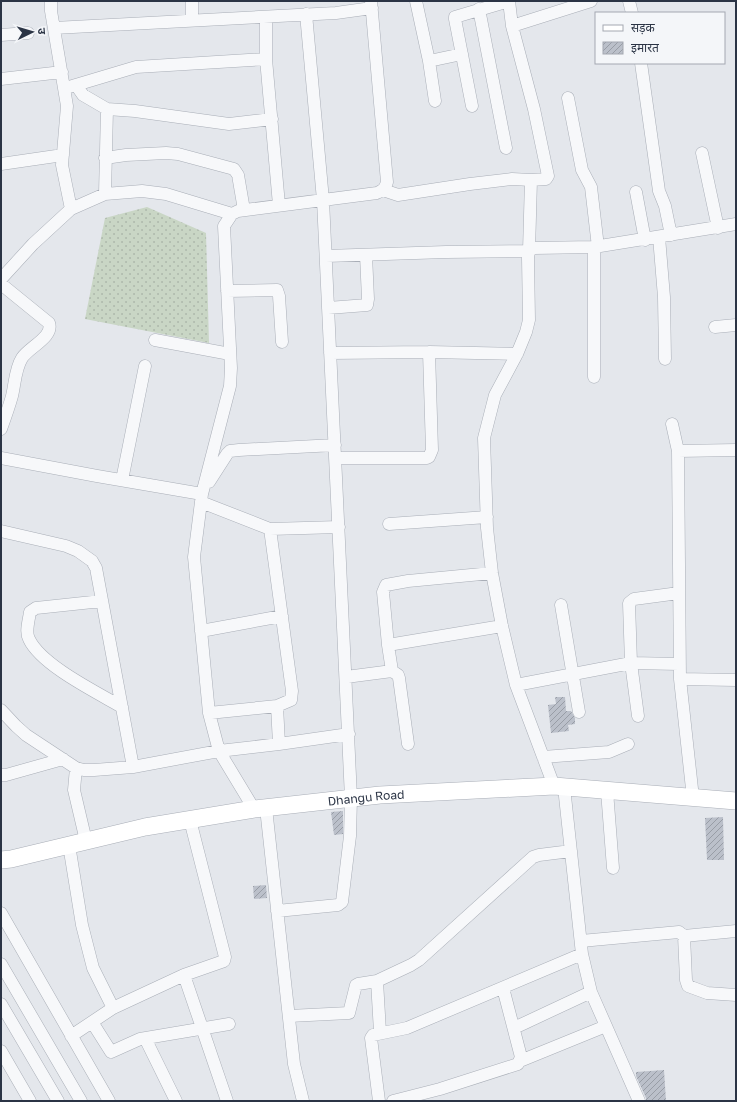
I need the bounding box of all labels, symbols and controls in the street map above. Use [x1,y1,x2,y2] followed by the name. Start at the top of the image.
[12,12,52,52] north arrow
[595,12,725,64] legend
[631,20,656,35] text: सड़क
[36,27,49,35] text: उ
[631,40,660,55] text: इमारत
[327,786,405,808] street label: Dhangu Road

